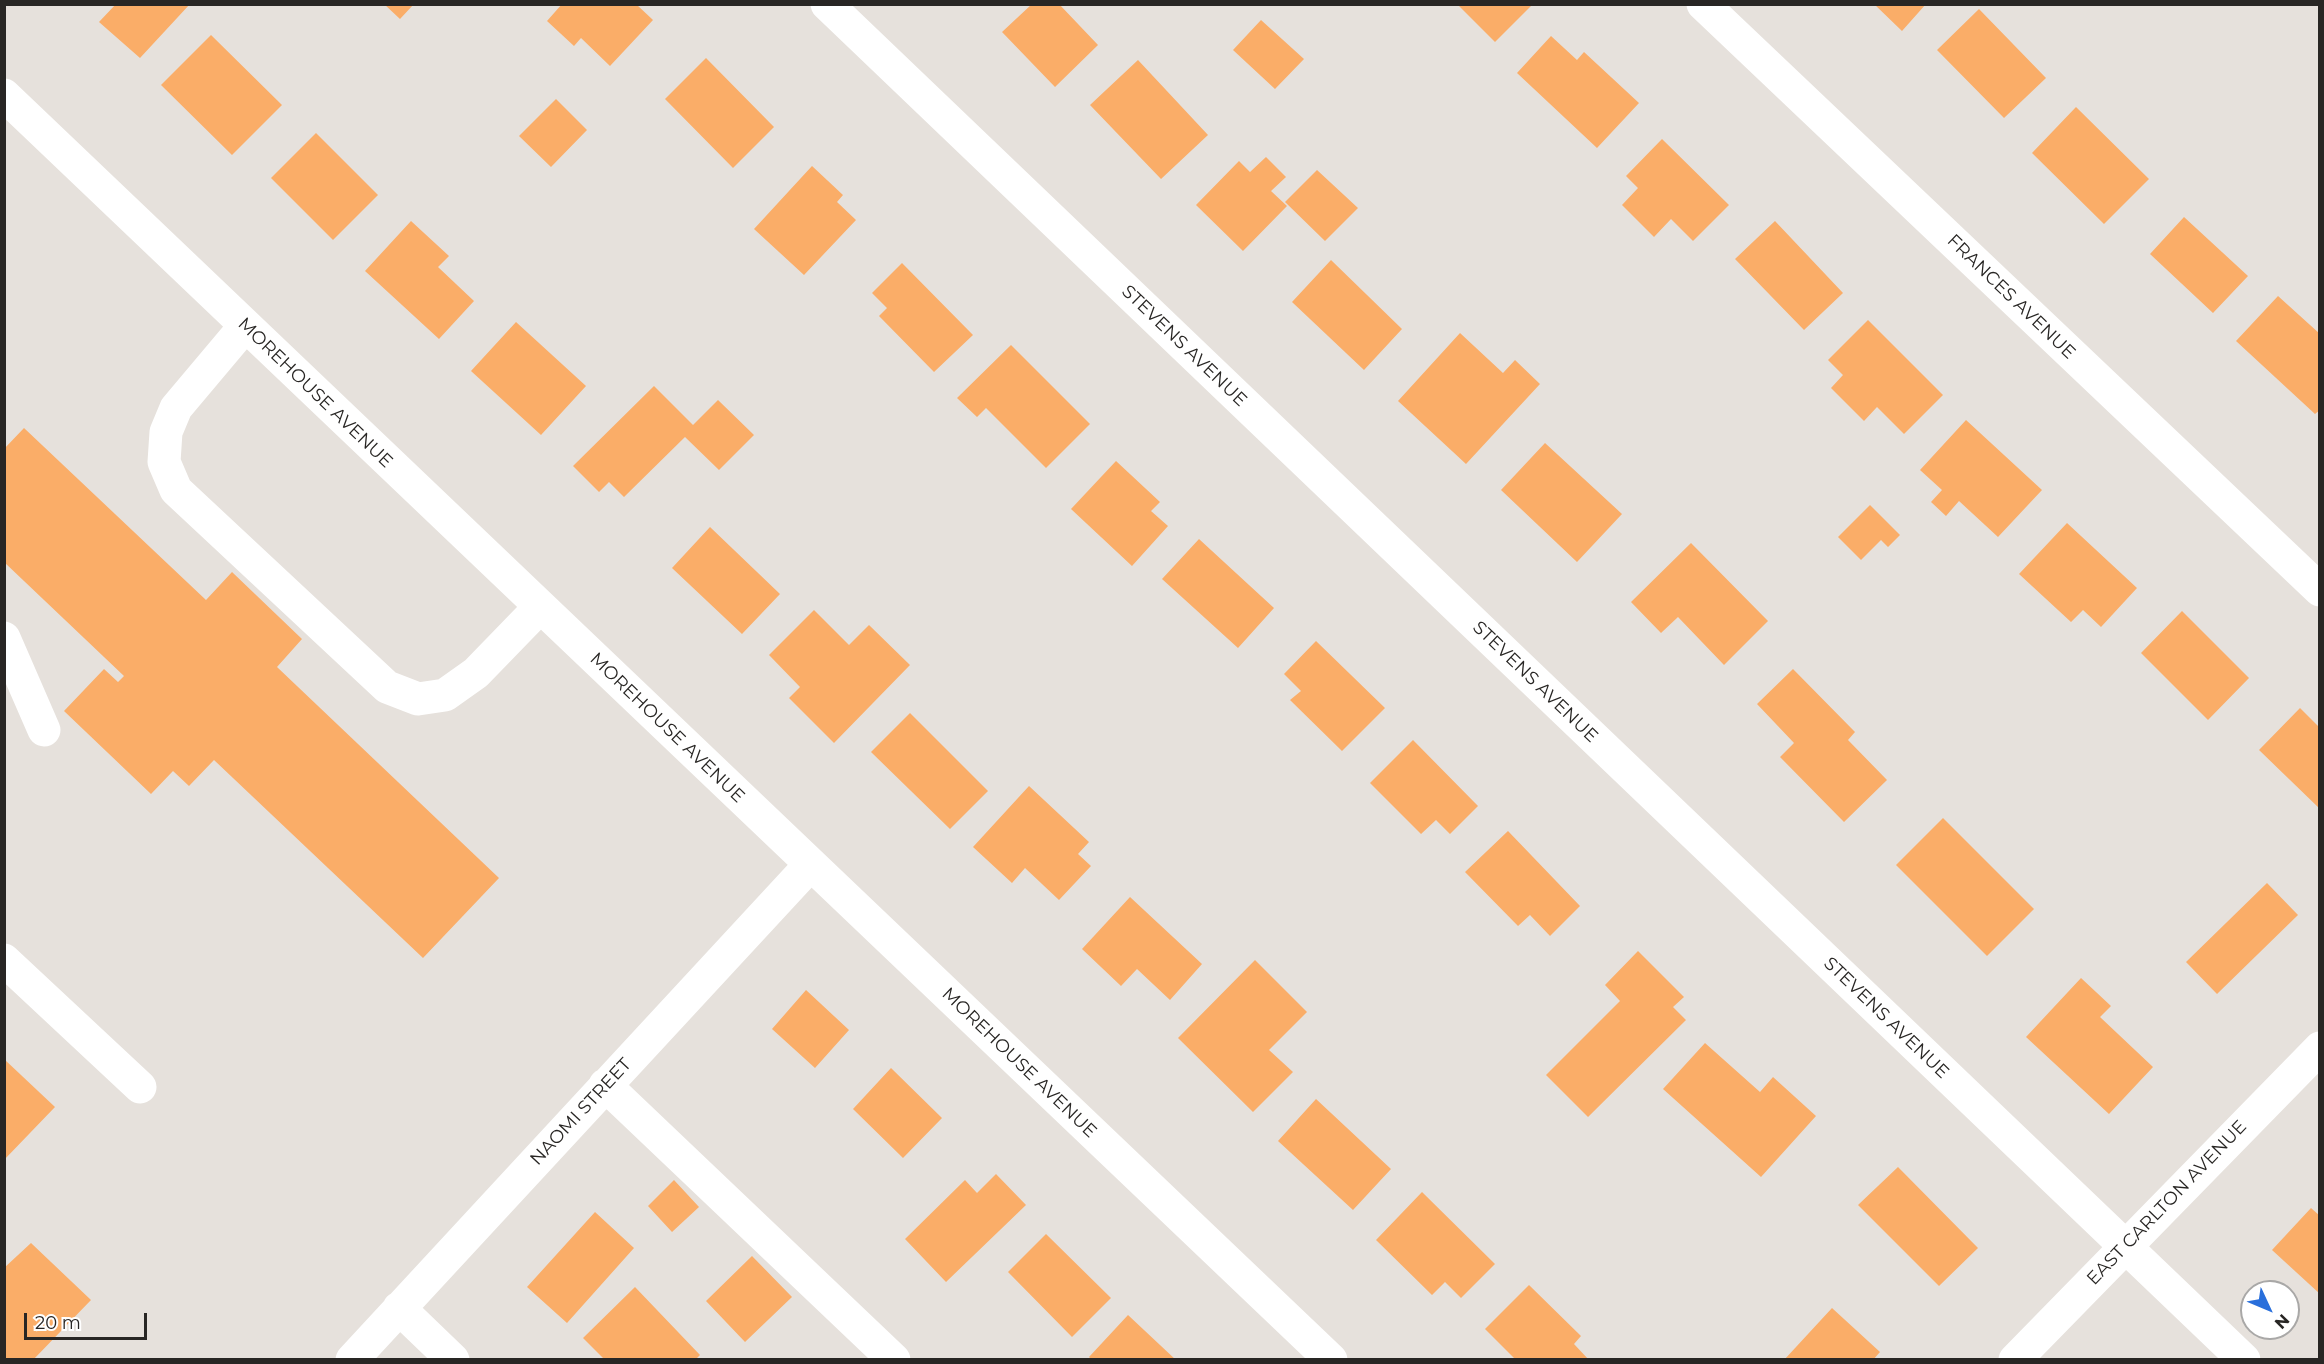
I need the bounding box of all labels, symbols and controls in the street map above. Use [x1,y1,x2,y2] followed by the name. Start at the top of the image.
[1942,230,2080,364] street label: FRANCES AVENUE
[1117,281,1251,411] street label: STEVENS AVENUE
[233,313,397,473] street label: MOREHOUSE AVENUE
[1468,617,1602,747] street label: STEVENS AVENUE
[585,648,749,808] street label: MOREHOUSE AVENUE
[1819,953,1953,1083] street label: STEVENS AVENUE
[937,983,1101,1143] street label: MOREHOUSE AVENUE
[526,1054,636,1170] street label: NAOMI STREET
[2083,1116,2251,1290] street label: EAST CARLTON AVENUE
[2240,1280,2300,1340] north arrow
[27,1301,150,1339] scale bar
[2271,1310,2293,1333] text: N
[35,1312,81,1334] text: 20 m

